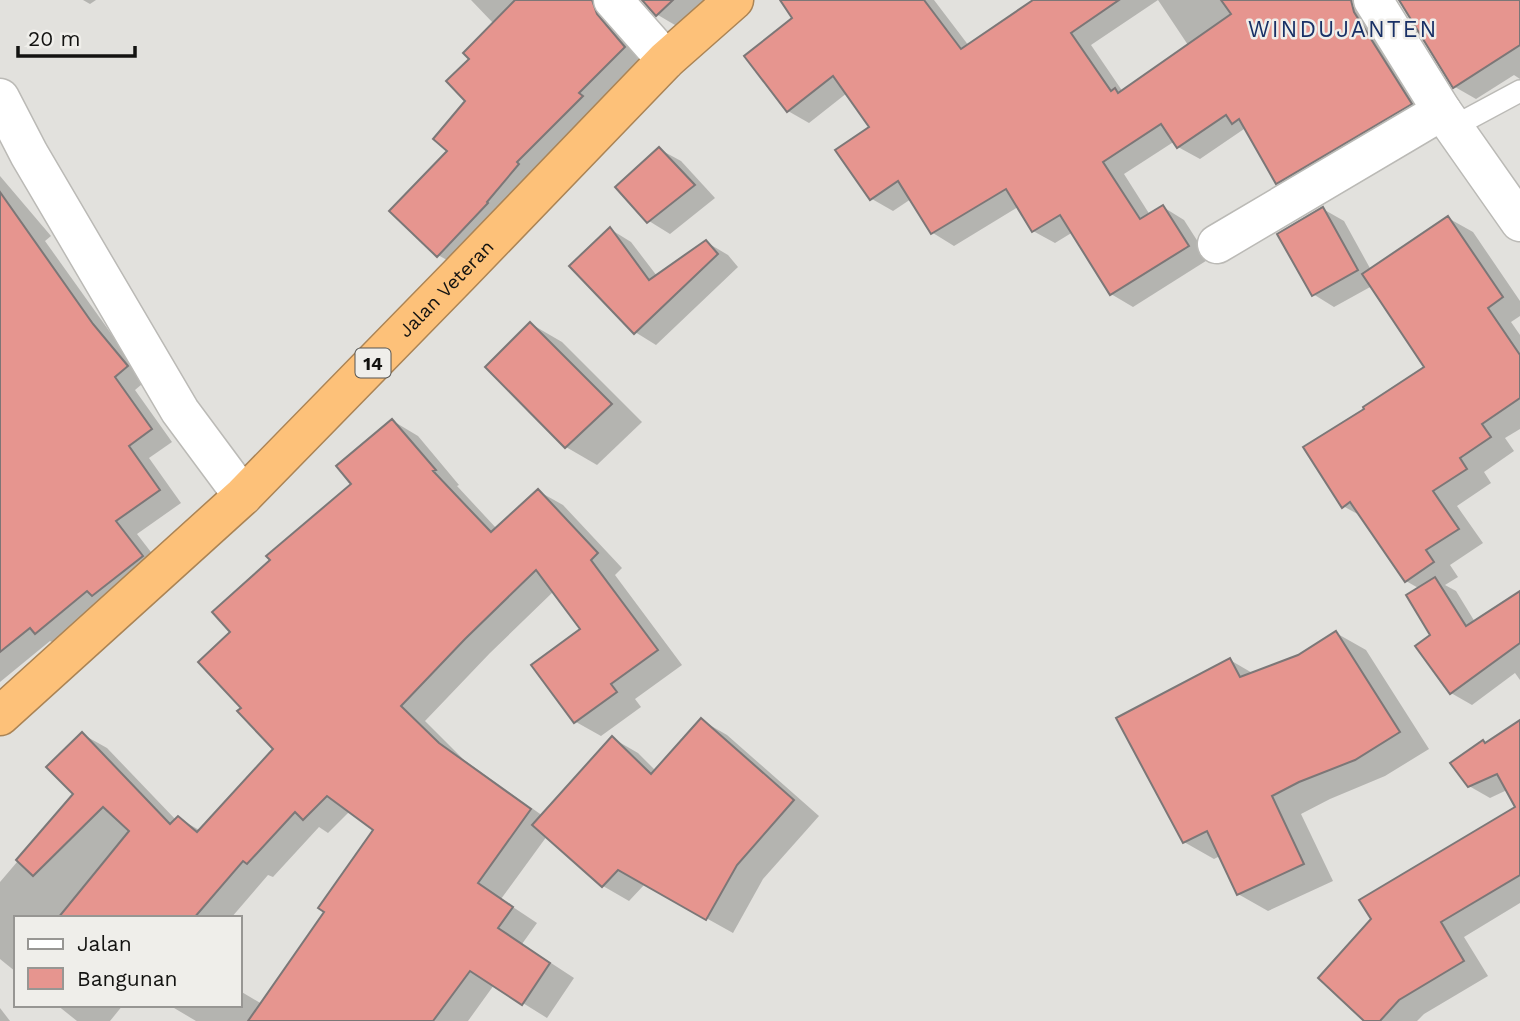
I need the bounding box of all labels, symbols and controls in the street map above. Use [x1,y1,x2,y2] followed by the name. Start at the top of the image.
[18,14,135,58] scale bar
[1248,16,1438,43] district label: WINDUJANTEN
[28,26,80,51] text: 20 m
[393,235,498,342] street label: Jalan Veteran
[356,348,390,377] road number: 14
[14,916,242,1007] legend
[77,931,132,956] text: Jalan
[77,966,178,991] text: Bangunan

